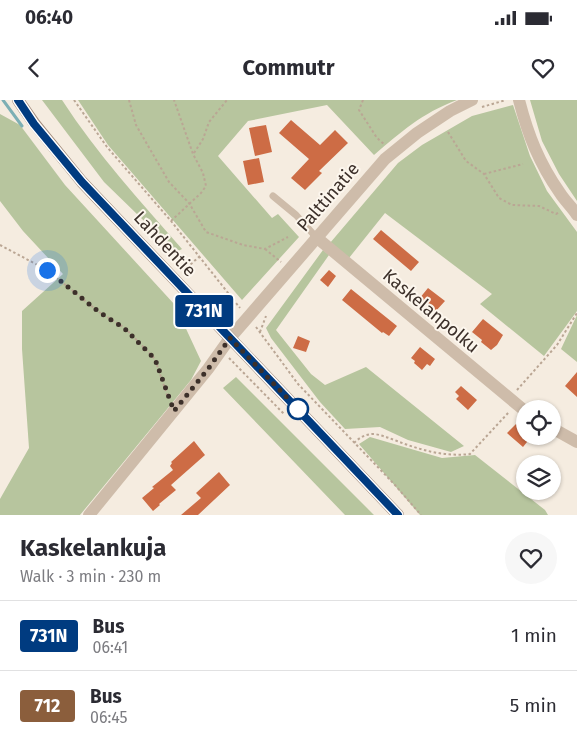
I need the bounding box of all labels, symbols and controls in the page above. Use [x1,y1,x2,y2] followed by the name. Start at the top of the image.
[25,6,73,29] text: 06:40
[20,54,48,82] icon: back
[242,54,335,81] text: Commutr
[529,54,557,82] icon: heart
[292,158,364,236] street label: Palttinatie
[129,207,201,281] street label: Lahdentie
[35,258,60,283] your location
[378,264,484,358] street label: Kaskelanpolku
[169,295,239,327] line badge: 731N
[185,300,223,322] text: 731N
[287,398,309,420] unlabelled marker
[516,400,561,500] map controls
[516,400,561,445] button: locate
[516,455,561,500] button: layers
[505,532,557,584] button: heart
[20,534,166,562] text: Kaskelankuja
[20,567,161,586] text: Walk · 3 min · 230 m
[93,615,124,638] text: Bus
[511,624,557,647] text: 1 min
[30,625,68,647] text: 731N
[93,638,128,657] text: 06:41
[90,685,122,708] text: Bus
[510,694,557,717] text: 5 min
[35,695,60,717] text: 712
[90,708,128,727] text: 06:45

